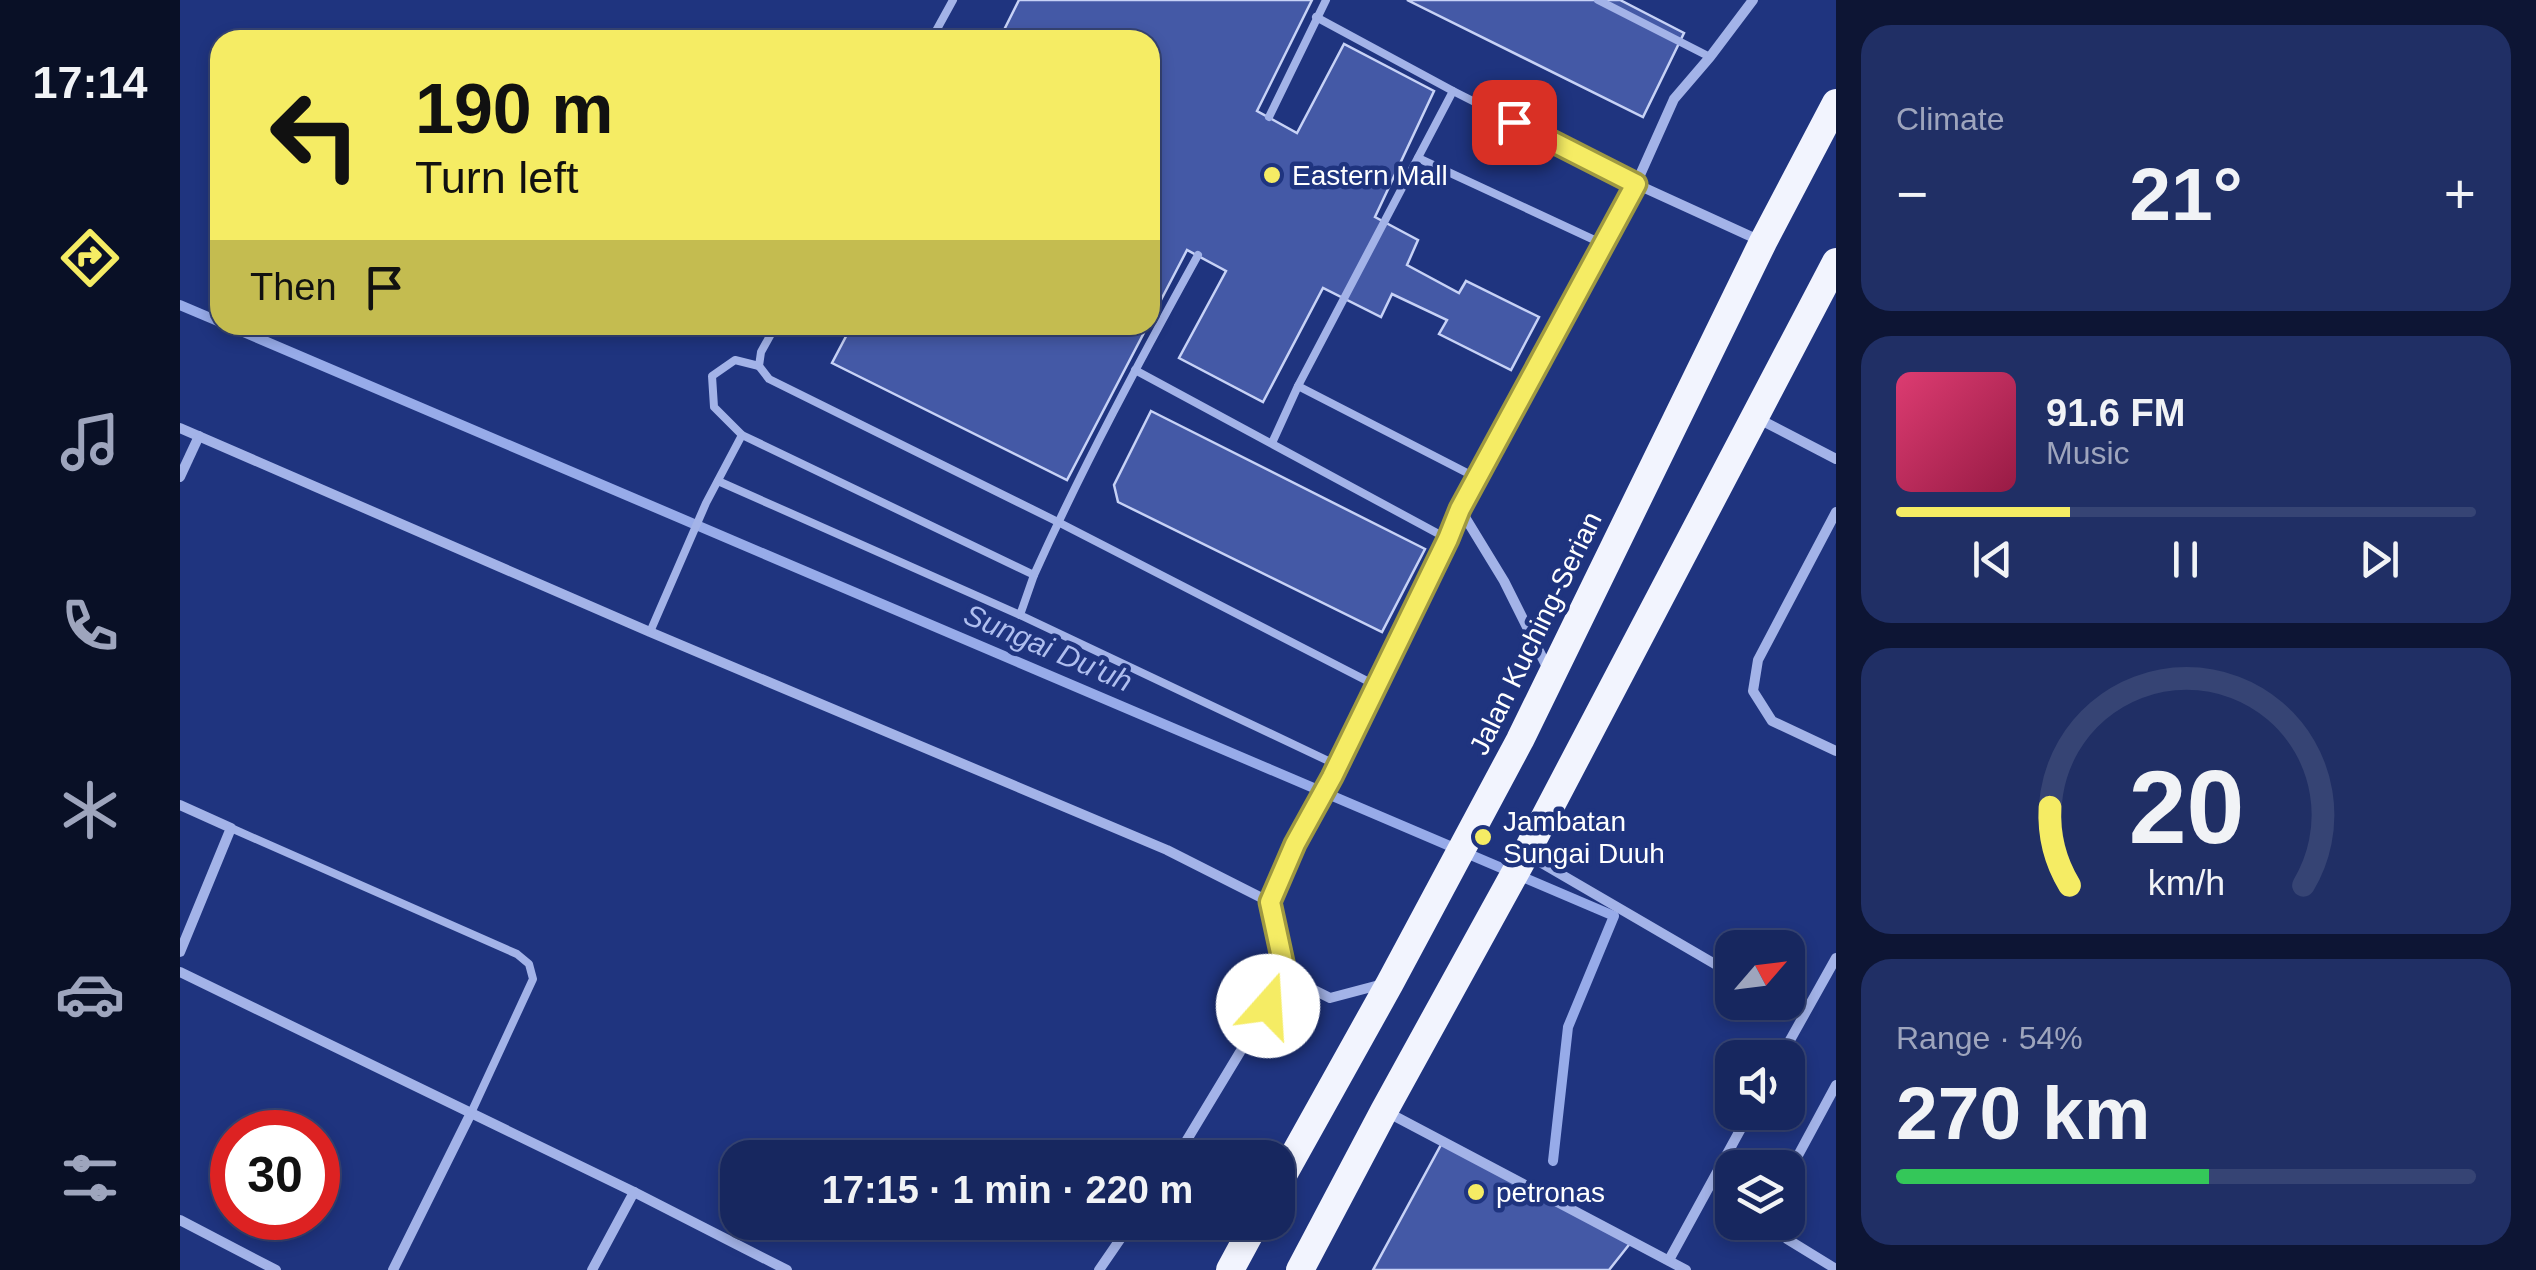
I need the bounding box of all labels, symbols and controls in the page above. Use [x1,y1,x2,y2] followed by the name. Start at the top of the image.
[32,57,148,108] text: 17:14
[250,70,380,200] icon: left
[415,70,613,148] text: 190 m
[1472,80,1557,165] pin
[1487,95,1542,150] icon: arrive
[1896,101,2004,137] text: Climate
[415,152,578,203] text: Turn left
[2129,152,2243,236] text: 21°
[1292,160,1448,191] place label: Eastern Mall
[1896,163,1928,225] text: −
[2444,163,2476,225] text: +
[1261,164,1283,186] marker: Eastern Mall
[55,223,125,293] icon: directions
[357,260,412,315] icon: arrive
[250,266,337,308] text: Then
[2046,392,2185,434] text: 91.6 FM
[55,407,125,477] icon: music
[2046,435,2130,471] text: Music
[1463,507,1608,760] street label: Jalan Kuching-Serian
[1965,532,2020,587] icon: previous
[2158,532,2213,587] icon: pause
[2352,532,2407,587] icon: next
[55,591,125,661] icon: phone
[959,597,1137,698] water label: Sungai Du'uh
[2128,749,2244,865] text: 20
[55,775,125,845] icon: climate
[1503,806,1665,869] place label: Jambatan Sungai Duuh
[1472,826,1494,848] marker: Jambatan Sungai Duuh
[2147,863,2225,903] text: km/h
[1715,930,1805,1020] north arrow
[1715,930,1805,1240] map controls
[1216,954,1320,1058] position arrow
[55,959,125,1029] icon: car
[1896,1020,2083,1056] text: Range · 54%
[1715,1040,1805,1130] button: sound
[1896,1071,2150,1155] text: 270 km
[210,1110,340,1240] speed limit sign: 30
[55,1143,125,1213] icon: filters
[1715,1150,1805,1240] button: layers
[822,1169,1193,1211] text: 17:15 · 1 min · 220 m
[1496,1177,1605,1208] place label: petronas
[1465,1181,1487,1203] marker: petronas

